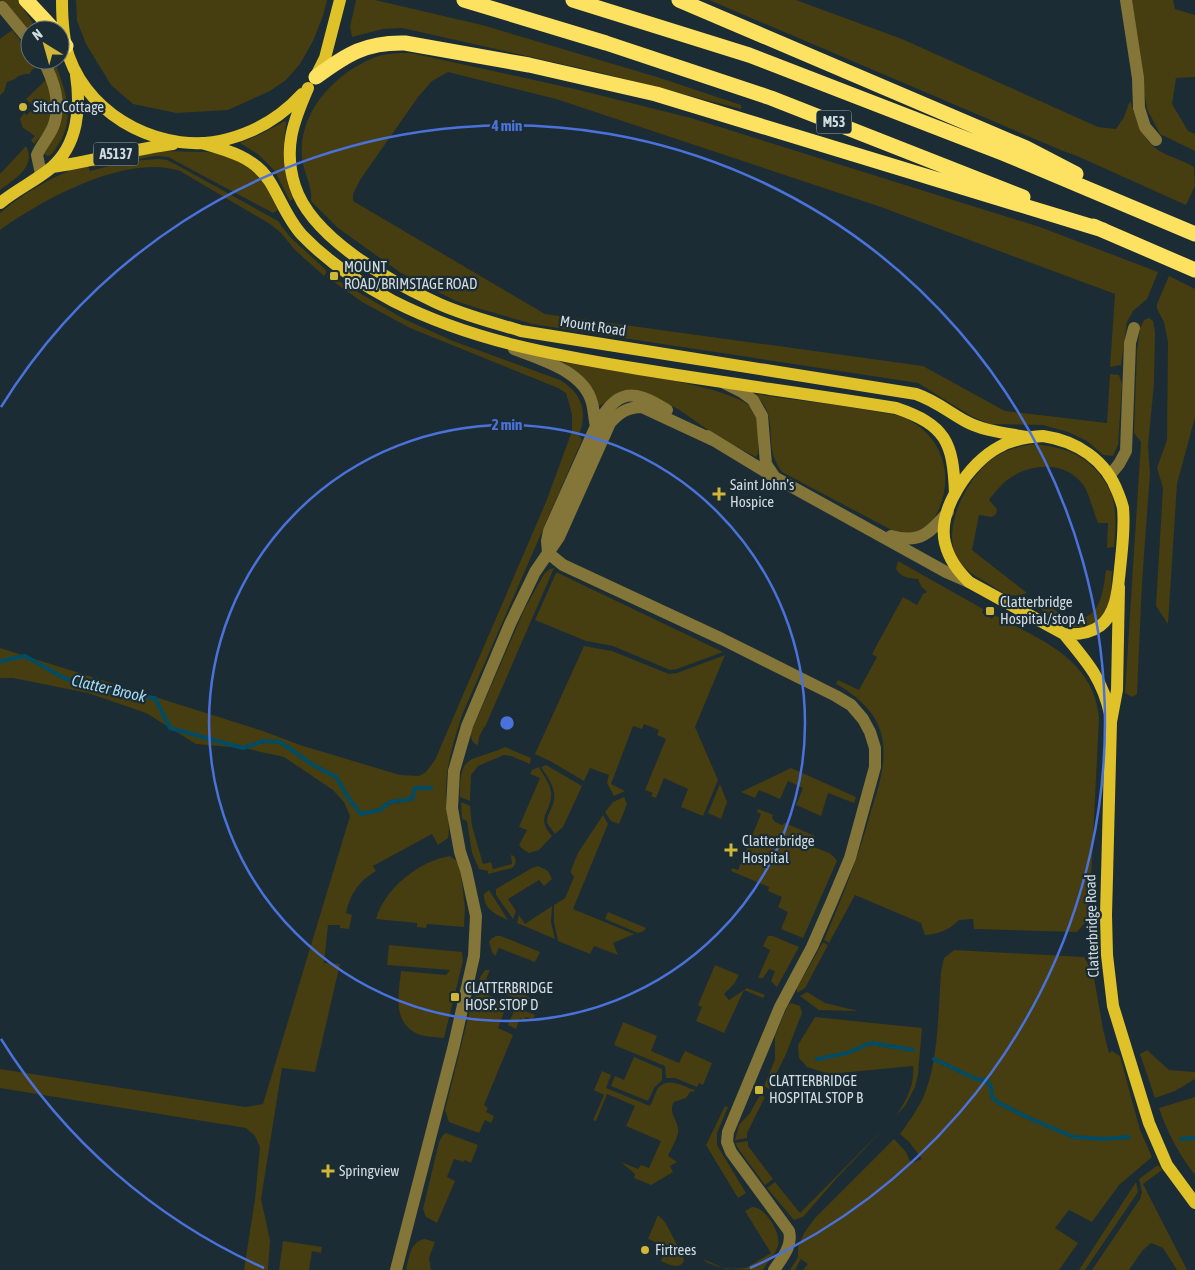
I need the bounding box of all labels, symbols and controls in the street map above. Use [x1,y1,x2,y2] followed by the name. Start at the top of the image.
[20,20,70,70] north arrow
[29,26,45,43] text: N
[33,98,104,115] place label: Sitch Cottage
[17,101,29,113] marker: Sitch Cottage
[816,110,852,134] road number: M53
[491,117,522,134] text: 4 min
[94,142,138,166] road number: A5137
[344,258,477,292] place label: MOUNT ROAD/BRIMSTAGE ROAD
[328,270,340,282] marker: MOUNT ROAD/BRIMSTAGE ROAD
[559,312,627,339] street label: Mount Road
[492,416,522,433] text: 2 min
[730,476,794,510] place label: Saint John's Hospice
[712,487,726,501] marker: Saint John's Hospice
[1000,593,1086,627] place label: Clatterbridge Hospital/stop A
[984,605,996,617] marker: Clatterbridge Hospital/stop A
[70,671,149,706] water label: Clatter Brook
[498,714,516,732] centre of rings
[742,832,815,866] place label: Clatterbridge Hospital
[724,843,738,857] marker: Clatterbridge Hospital
[1081,874,1102,978] street label: Clatterbridge Road
[465,979,553,1013] place label: CLATTERBRIDGE HOSP. STOP D
[449,991,461,1003] marker: CLATTERBRIDGE HOSP. STOP D
[769,1072,863,1106] place label: CLATTERBRIDGE HOSPITAL STOP B
[753,1084,765,1096] marker: CLATTERBRIDGE HOSPITAL STOP B
[339,1162,399,1179] place label: Springview
[321,1164,335,1178] marker: Springview
[655,1241,696,1258] place label: Firtrees
[639,1244,651,1256] marker: Firtrees

